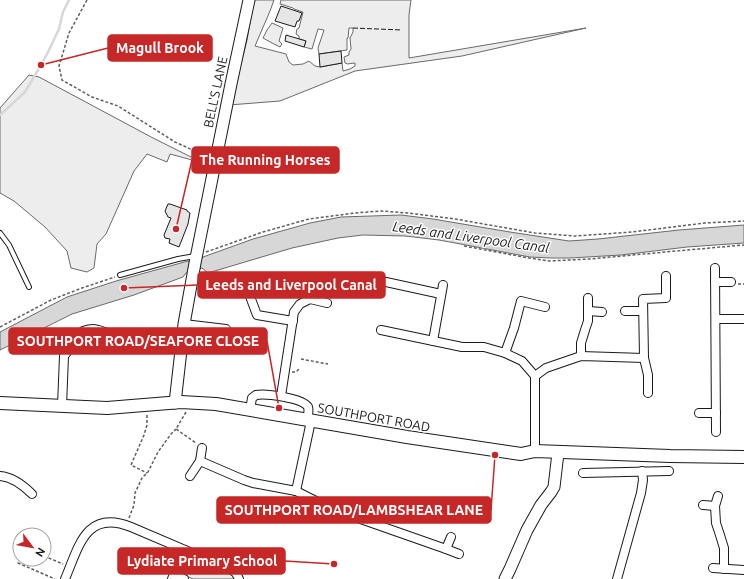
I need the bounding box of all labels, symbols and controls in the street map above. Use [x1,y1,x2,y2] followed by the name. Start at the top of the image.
[108,35,212,61] callout: Magull Brook
[116,40,204,56] text: Magull Brook
[201,55,229,129] street label: BELL'S LANE
[192,147,339,173] callout: The Running Horses
[200,152,331,168] text: The Running Horses
[391,218,551,256] water label: Leeds and Liverpool Canal
[198,272,385,298] callout: Leeds and Liverpool Canal
[205,277,377,293] text: Leeds and Liverpool Canal
[9,328,267,354] callout: SOUTHPORT ROAD/SEAFORE CLOSE
[17,333,259,349] text: SOUTHPORT ROAD/SEAFORE CLOSE
[317,400,431,434] street label: SOUTHPORT ROAD
[217,497,491,523] callout: SOUTHPORT ROAD/LAMBSHEAR LANE
[225,502,483,518] text: SOUTHPORT ROAD/LAMBSHEAR LANE
[12,527,52,567] north arrow
[33,546,48,559] text: N
[118,548,285,574] callout: Lydiate Primary School
[127,553,277,569] text: Lydiate Primary School

